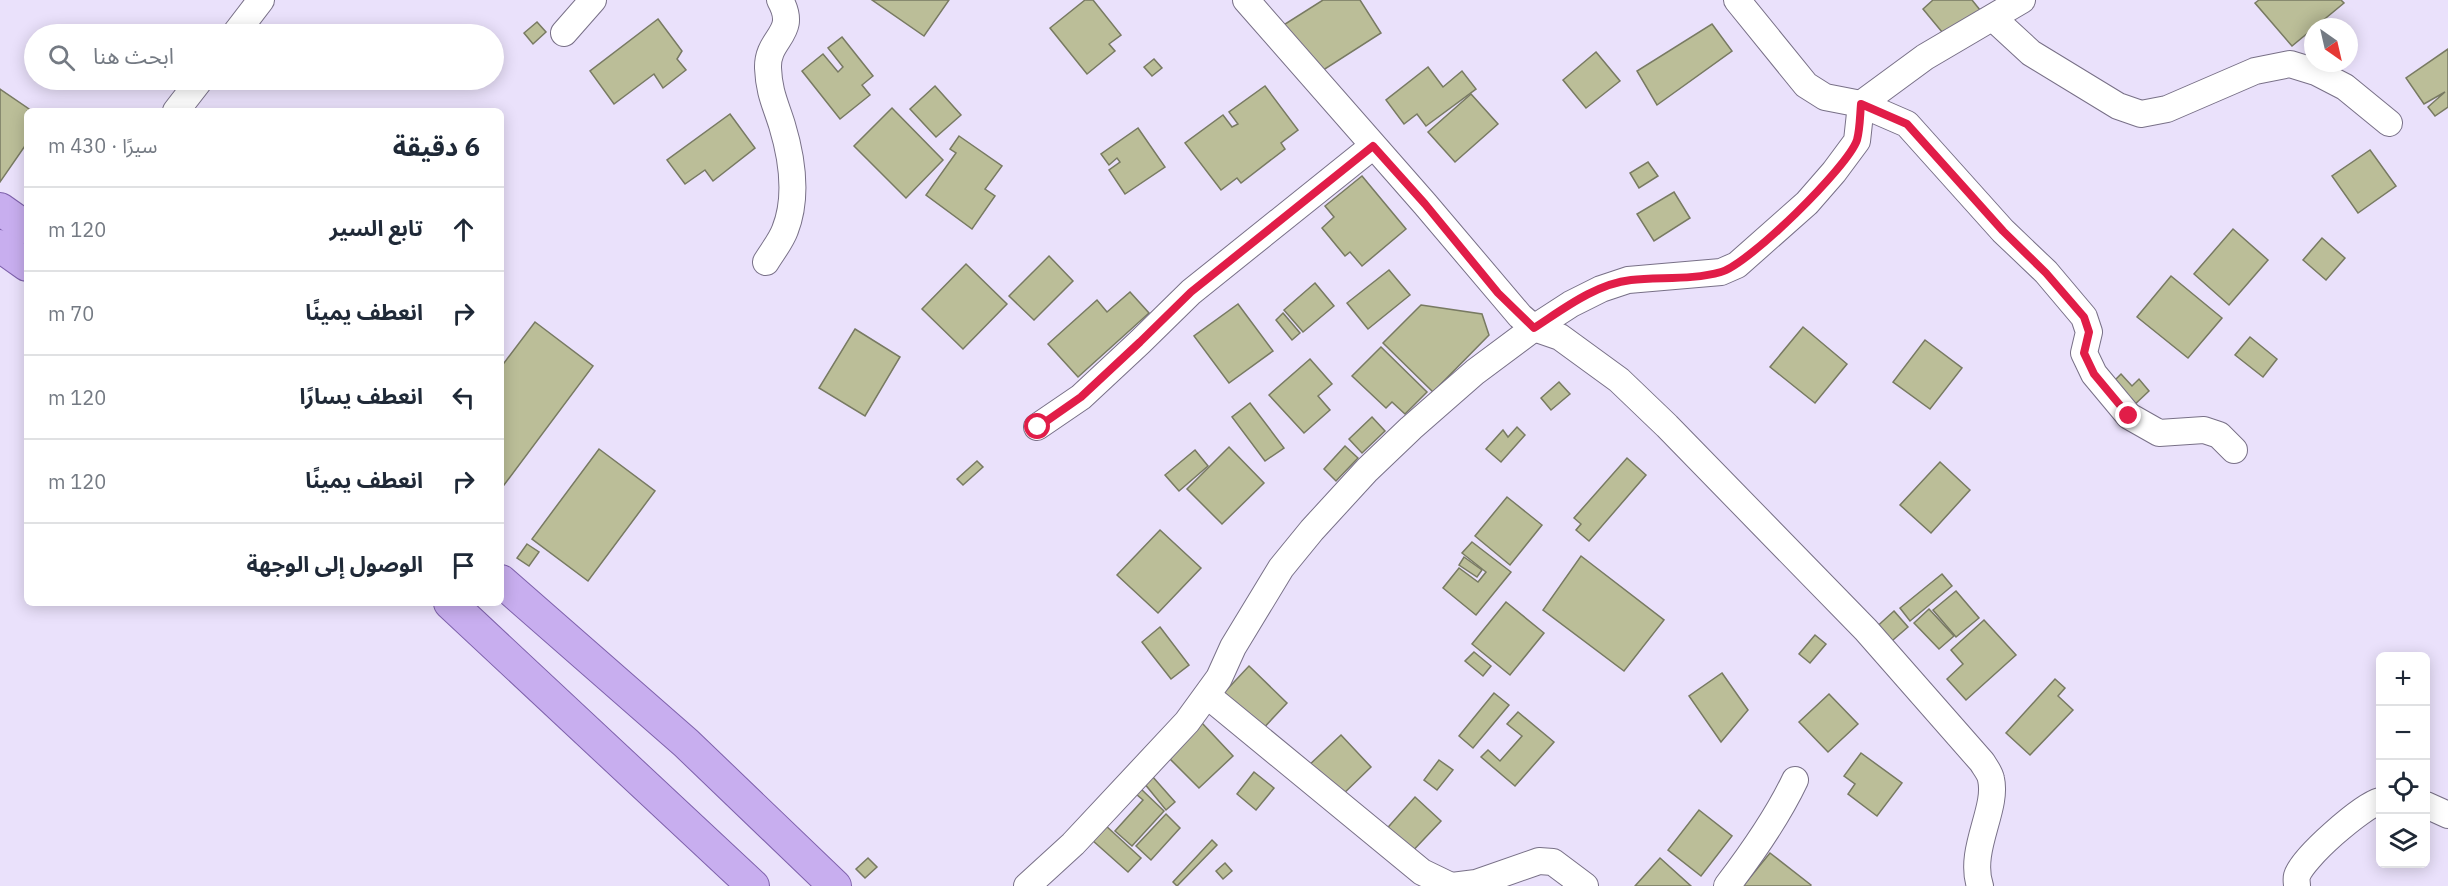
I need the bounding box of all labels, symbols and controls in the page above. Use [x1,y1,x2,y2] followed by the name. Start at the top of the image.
[2304,18,2358,72] north arrow
[24,24,504,90] search box
[45,41,78,74] icon: search
[93,41,174,70] text: ابحث هنا
[393,129,480,163] text: 6 دقيقة
[48,132,157,159] text: سيرًا · 430 m
[330,213,423,242] text: تابع السير
[447,213,480,246] icon: ahead
[48,216,106,243] text: 120 m
[305,297,423,326] text: انعطف يمينًا
[447,297,480,330] icon: right
[48,300,94,327] text: 70 m
[300,381,423,410] text: انعطف يسارًا
[447,381,480,414] icon: left
[48,384,106,411] text: 120 m
[2115,402,2141,428] route end
[1024,413,1050,439] route start
[305,465,423,494] text: انعطف يمينًا
[447,465,480,498] icon: right
[48,468,106,495] text: 120 m
[246,549,423,578] text: الوصول إلى الوجهة
[447,549,480,582] icon: arrive
[2376,652,2430,868] map controls
[2376,652,2430,706] button: +
[2376,706,2430,760] button: −
[2376,760,2430,814] button: locate
[2376,814,2430,868] button: layers

